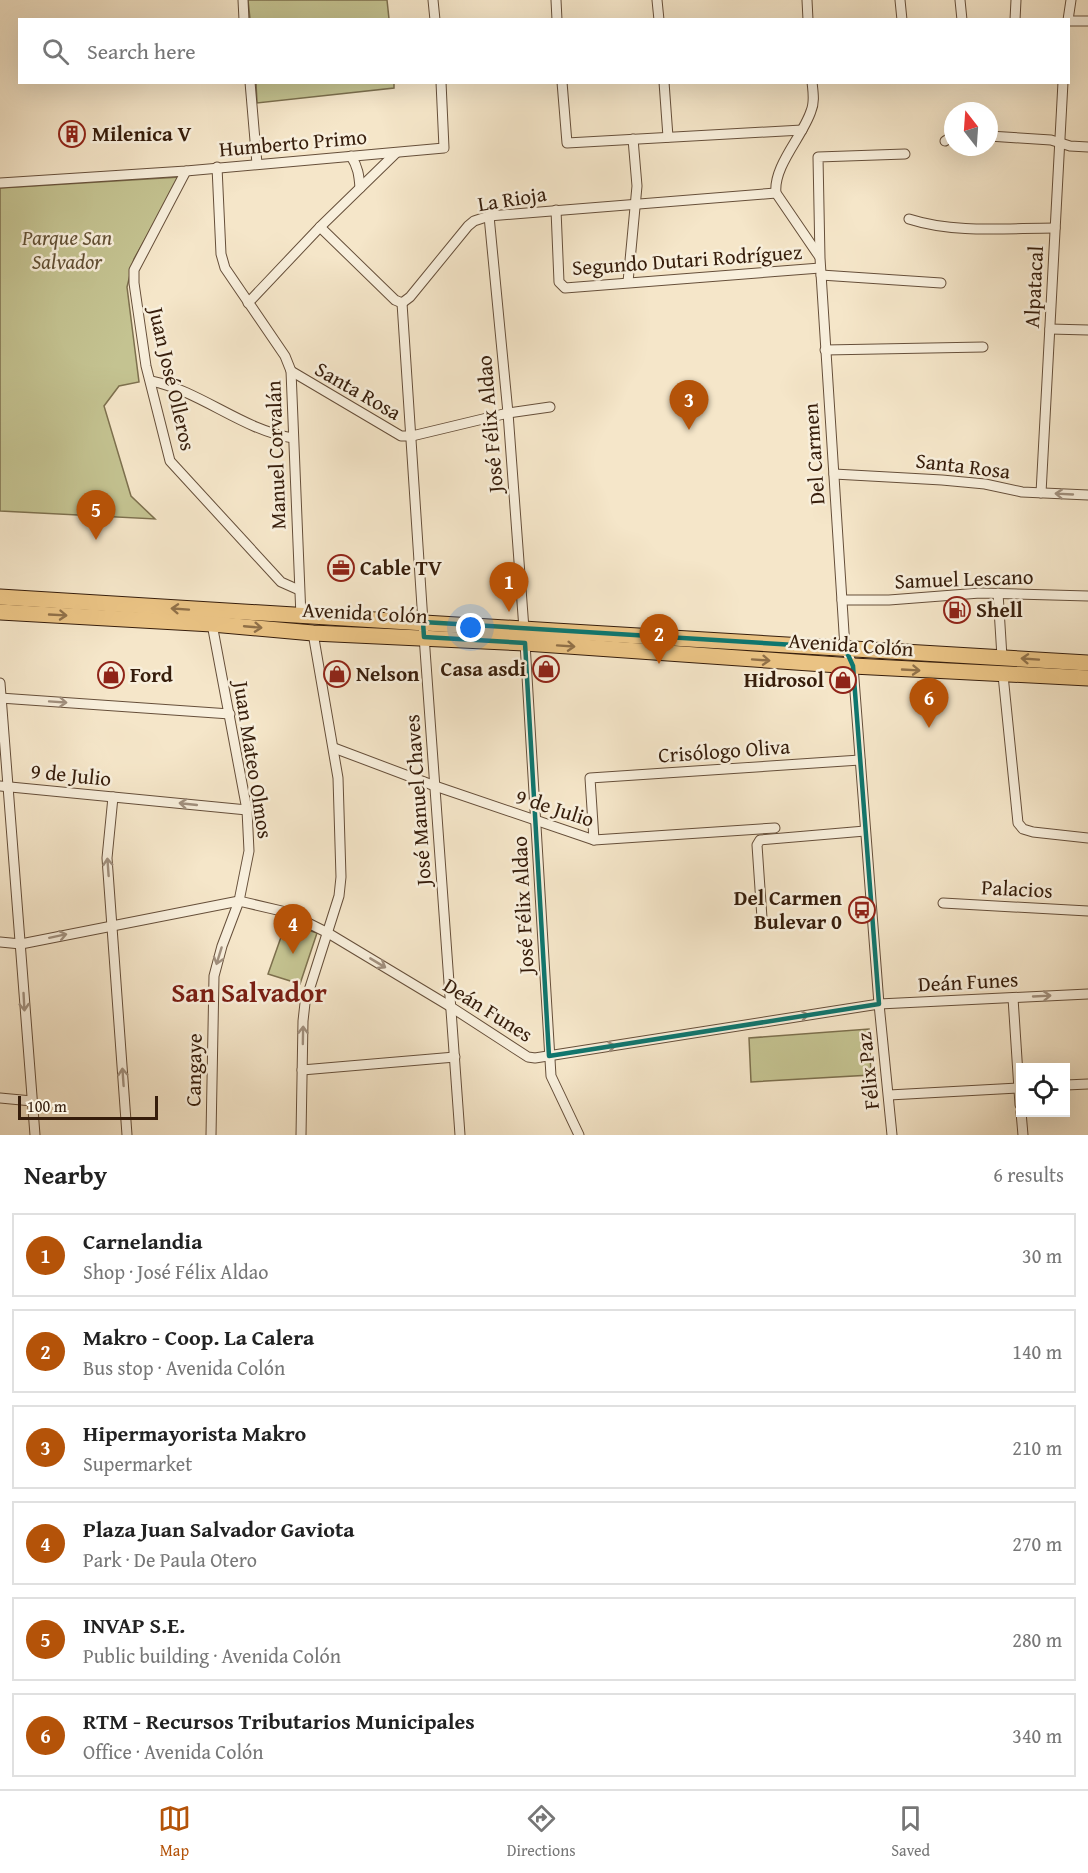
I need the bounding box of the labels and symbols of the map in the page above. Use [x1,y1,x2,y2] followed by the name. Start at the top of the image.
[944,102,998,156] north arrow
[92,118,191,149] place label: Milenica V
[57,119,87,149] building icon: Milenica V
[218,121,368,164] street label: Humberto Primo
[475,178,549,219] street label: La Rioja
[21,222,112,277] park label: Parque San Salvador
[571,236,803,283] street label: Segundo Dutari Rodríguez
[1016,245,1051,329] street label: Alpatacal
[140,301,204,454] street label: Juan José Olleros
[309,353,407,428] street label: Santa Rosa
[468,354,511,497] street label: José Félix Aldao
[257,380,294,530] street label: Manuel Corvalán
[670,380,708,430] pin: 3
[794,402,833,506] street label: Del Carmen
[914,444,1012,487] street label: Santa Rosa
[1055,488,1075,499] one-way arrow
[76,490,116,540] pin: 5
[360,552,442,583] place label: Cable TV
[326,553,356,583] office icon: Cable TV
[894,561,1034,596] street label: Samuel Lescano
[490,562,528,612] pin: 1
[302,594,429,631] street label: Avenida Colón
[976,594,1023,625] place label: Shell
[942,595,972,625] fuel station icon: Shell
[170,604,190,615] one-way arrow
[48,610,68,621] one-way arrow
[456,613,485,642] your location
[640,614,678,664] pin: 2
[243,622,262,633] one-way arrow
[787,625,915,664] street label: Avenida Colón
[556,641,576,652] one-way arrow
[441,653,526,684] place label: Casa asdi
[531,654,561,684] shop icon: Casa asdi
[750,654,770,665] one-way arrow
[1020,654,1040,665] one-way arrow
[356,658,420,689] place label: Nelson
[130,659,173,690] place label: Ford
[322,659,352,689] shop icon: Nelson
[96,660,126,690] shop icon: Ford
[744,664,824,695] place label: Hidrosol
[901,664,921,675] one-way arrow
[828,665,858,695] shop icon: Hidrosol
[225,676,281,841] street label: Juan Mateo Olmos
[910,678,948,728] pin: 6
[48,697,68,708] one-way arrow
[396,713,439,890] street label: José Manuel Chaves
[657,730,791,771] street label: Crisólogo Oliva
[29,755,113,794] street label: 9 de Julio
[512,780,598,835] street label: 9 de Julio
[179,798,199,809] one-way arrow
[503,835,542,978] street label: José Félix Aldao
[102,857,113,877] one-way arrow
[981,871,1053,906] street label: Palacios
[734,882,843,937] place label: Del Carmen Bulevar 0
[847,895,877,925] bus stop icon: Del Carmen Bulevar 0
[274,904,312,954] pin: 4
[47,930,67,941] one-way arrow
[213,946,224,965] one-way arrow
[369,958,386,970] one-way arrow
[917,963,1019,1000] street label: Deán Funes
[437,970,539,1049] street label: Deán Funes
[171,972,327,1012] district label: San Salvador
[19,991,30,1011] one-way arrow
[1031,991,1051,1002] one-way arrow
[789,1011,809,1022] one-way arrow
[297,1025,308,1045] one-way arrow
[848,1031,887,1111] street label: Félix Paz
[177,1033,210,1107] street label: Cangaye
[597,1041,617,1052] one-way arrow
[117,1067,128,1087] one-way arrow
[18,1093,158,1120] scale bar

